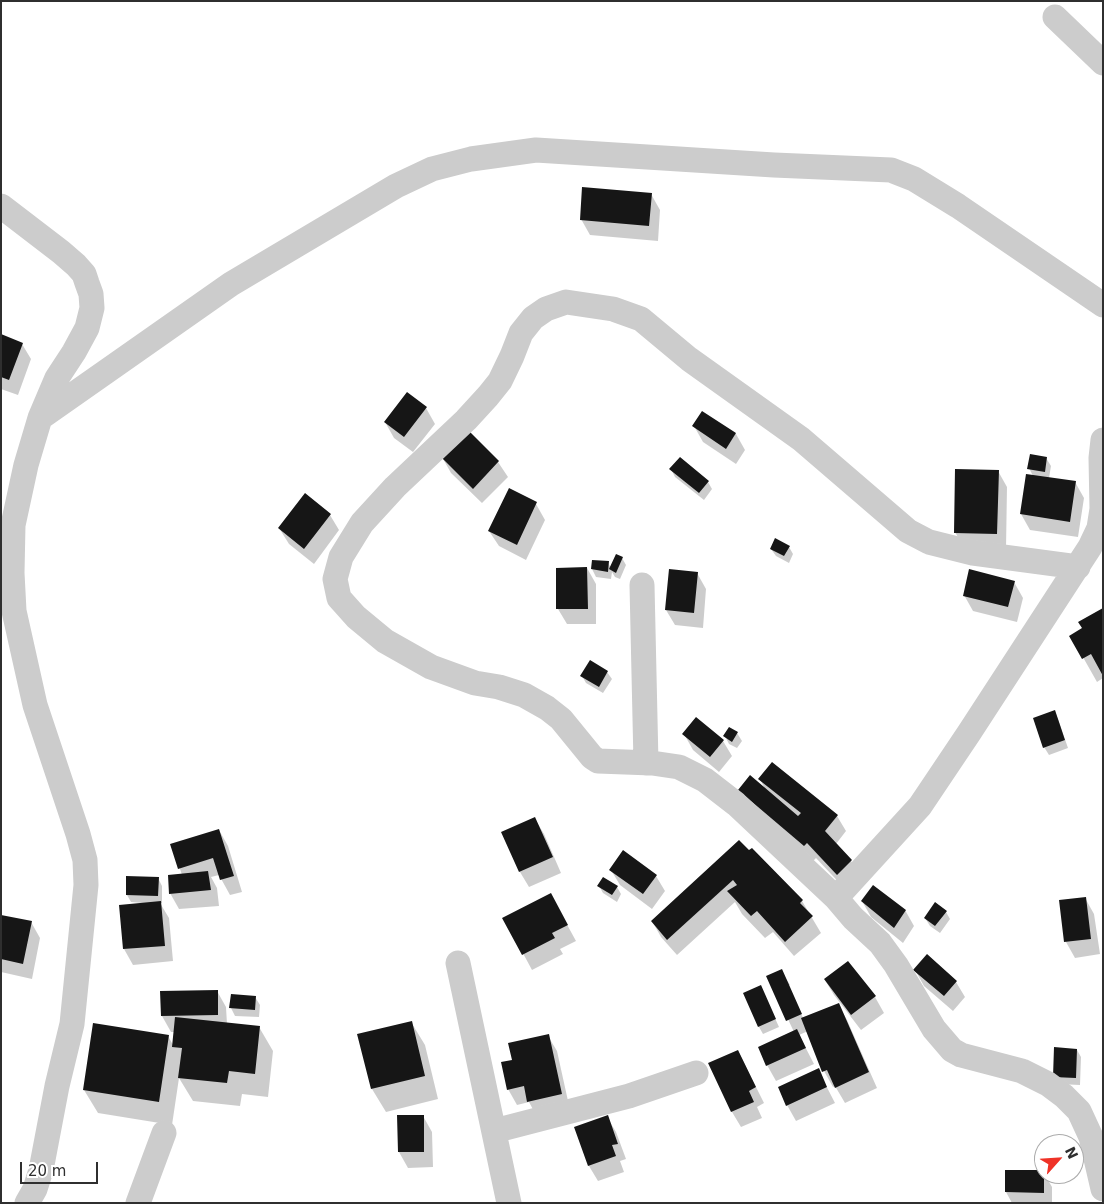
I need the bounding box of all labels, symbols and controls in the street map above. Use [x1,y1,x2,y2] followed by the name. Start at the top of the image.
[1034,1134,1084,1184] north arrow
[1062,1144,1081,1162] text: N
[22,1152,100,1184] scale bar
[28,1162,66,1180] text: 20 m

